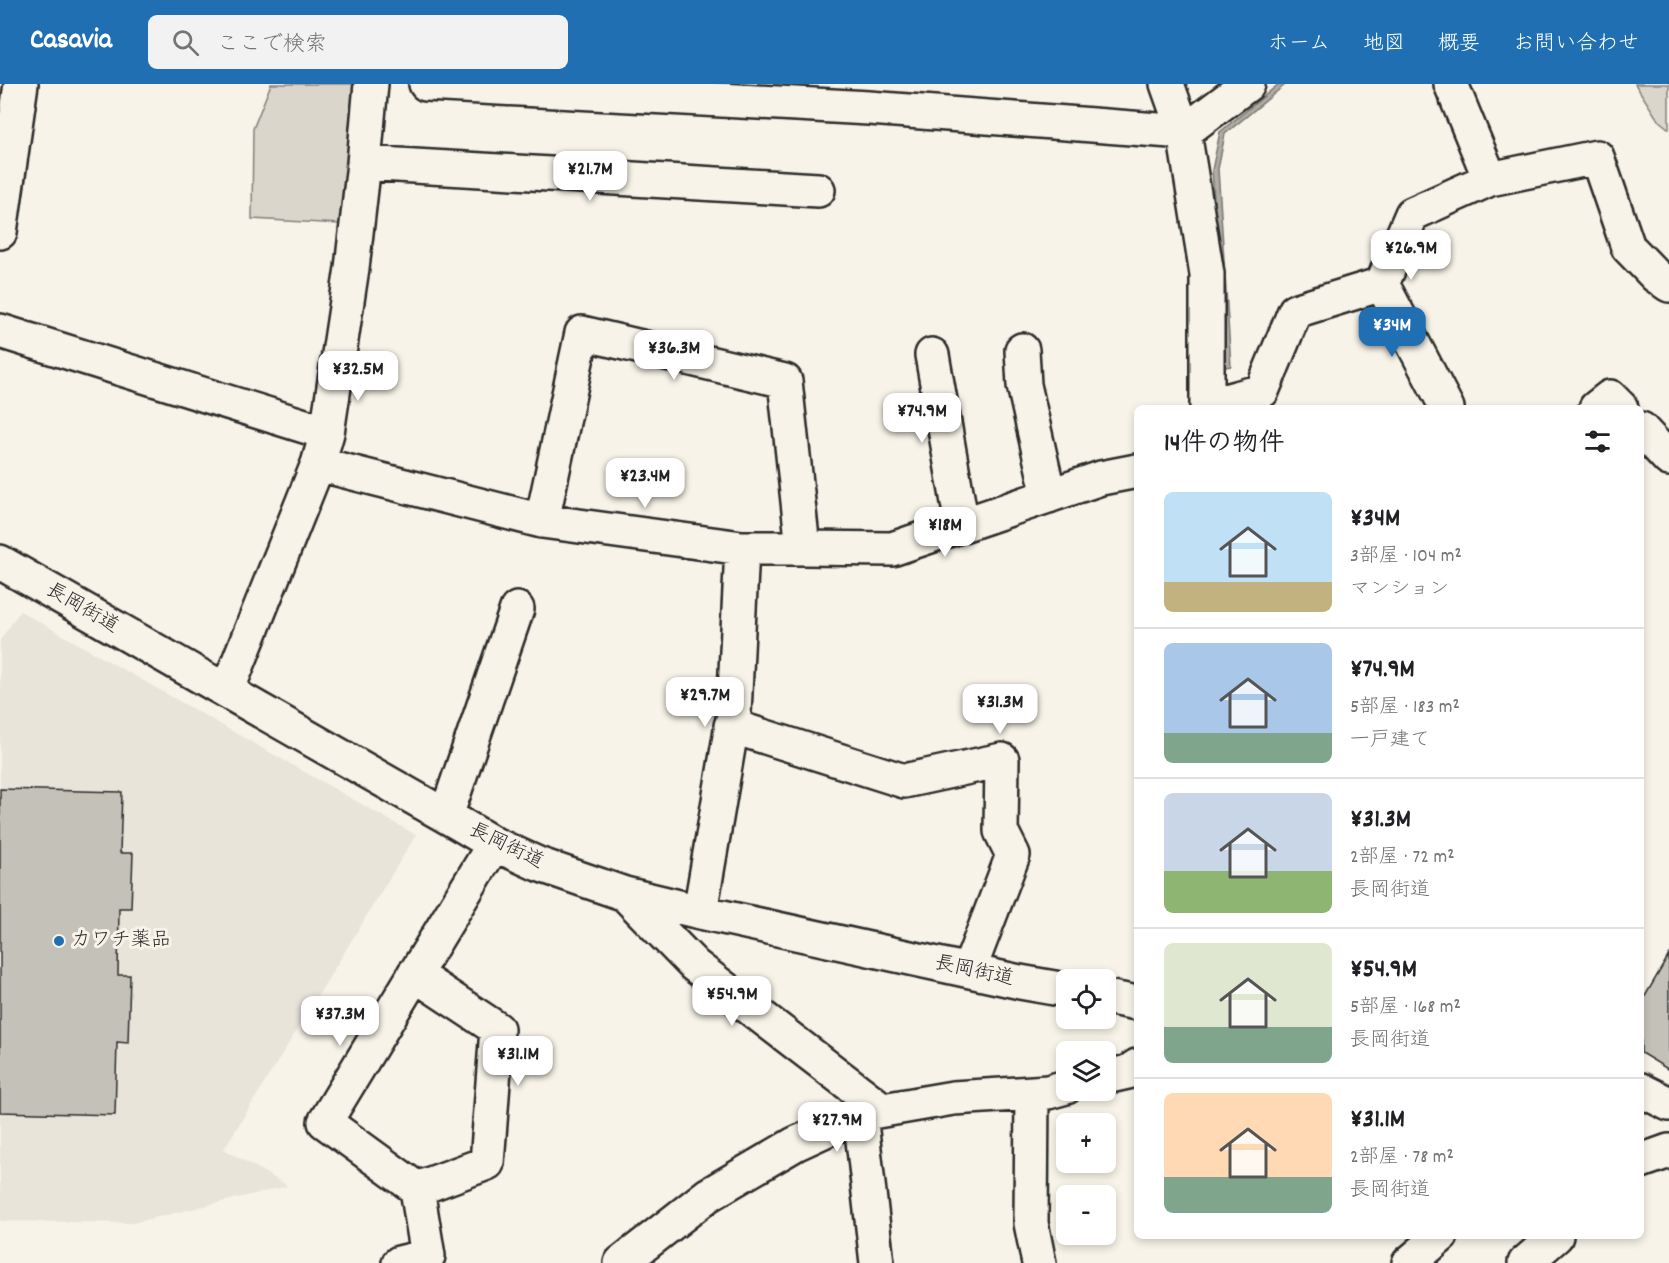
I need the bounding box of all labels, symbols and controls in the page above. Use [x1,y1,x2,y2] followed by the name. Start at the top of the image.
[148,15,568,69] search box
[30,22,112,62] text: Casavia
[169,26,202,59] icon: search
[217,30,327,61] text: ここで検索
[1268,30,1330,60] text: ホーム
[1363,30,1405,60] text: 地図
[1438,30,1480,60] text: 概要
[1513,30,1639,60] text: お問い合わせ
[541,151,639,202] pin: ¥21.7M
[567,156,613,184] text: ¥21.7M
[1362,230,1460,281] pin: ¥26.9M
[1385,235,1437,263] text: ¥26.9M
[1356,307,1428,358] pin: ¥34M
[1373,312,1411,340] text: ¥34M
[625,330,723,381] pin: ¥36.3M
[648,335,700,363] text: ¥36.3M
[309,351,407,402] pin: ¥32.5M
[332,356,384,384] text: ¥32.5M
[873,393,971,444] pin: ¥74.9M
[897,398,947,426] text: ¥74.9M
[1581,425,1614,458] icon: filters
[1164,426,1284,463] text: 14件の物件
[596,458,694,509] pin: ¥23.4M
[620,463,670,491] text: ¥23.4M
[1350,501,1400,538] text: ¥34M
[909,507,981,558] pin: ¥18M
[928,512,962,540] text: ¥18M
[1212,516,1284,588] icon: home
[1350,543,1462,571] text: 3部屋 · 104 m²
[1350,576,1449,604] text: マンション
[40,577,124,641] street label: 長岡街道
[1350,652,1415,689] text: ¥74.9M
[1212,667,1284,739] icon: home
[656,677,754,728] pin: ¥29.7M
[680,682,730,710] text: ¥29.7M
[951,684,1049,735] pin: ¥31.3M
[977,689,1023,717] text: ¥31.3M
[1350,694,1460,722] text: 5部屋 · 183 m²
[1350,727,1430,755] text: 一戸建て
[1350,802,1411,839] text: ¥31.3M
[464,817,548,877] street label: 長岡街道
[1212,817,1284,889] icon: home
[1350,844,1454,872] text: 2部屋 · 72 m²
[1350,877,1430,905] text: 長岡街道
[71,927,171,955] place label: カワチ薬品
[52,934,66,948] marker: カワチ薬品
[932,950,1016,994] street label: 長岡街道
[1350,952,1417,989] text: ¥54.9M
[1212,967,1284,1039] icon: home
[1056,969,1116,1245] map controls
[1056,969,1116,1029] button: locate
[683,976,781,1027] pin: ¥54.9M
[706,981,758,1009] text: ¥54.9M
[1350,994,1461,1022] text: 5部屋 · 168 m²
[291,996,389,1047] pin: ¥37.3M
[315,1001,365,1029] text: ¥37.3M
[1350,1027,1430,1055] text: 長岡街道
[469,1036,567,1087] pin: ¥31.1M
[497,1041,539,1069] text: ¥31.1M
[1056,1041,1116,1101] button: layers
[788,1102,886,1153] pin: ¥27.9M
[1350,1102,1405,1139] text: ¥31.1M
[812,1107,862,1135] text: ¥27.9M
[1056,1113,1116,1173] button: +
[1212,1117,1284,1189] icon: home
[1350,1144,1454,1172] text: 2部屋 · 78 m²
[1350,1177,1430,1205] text: 長岡街道
[1056,1185,1116,1245] button: −

